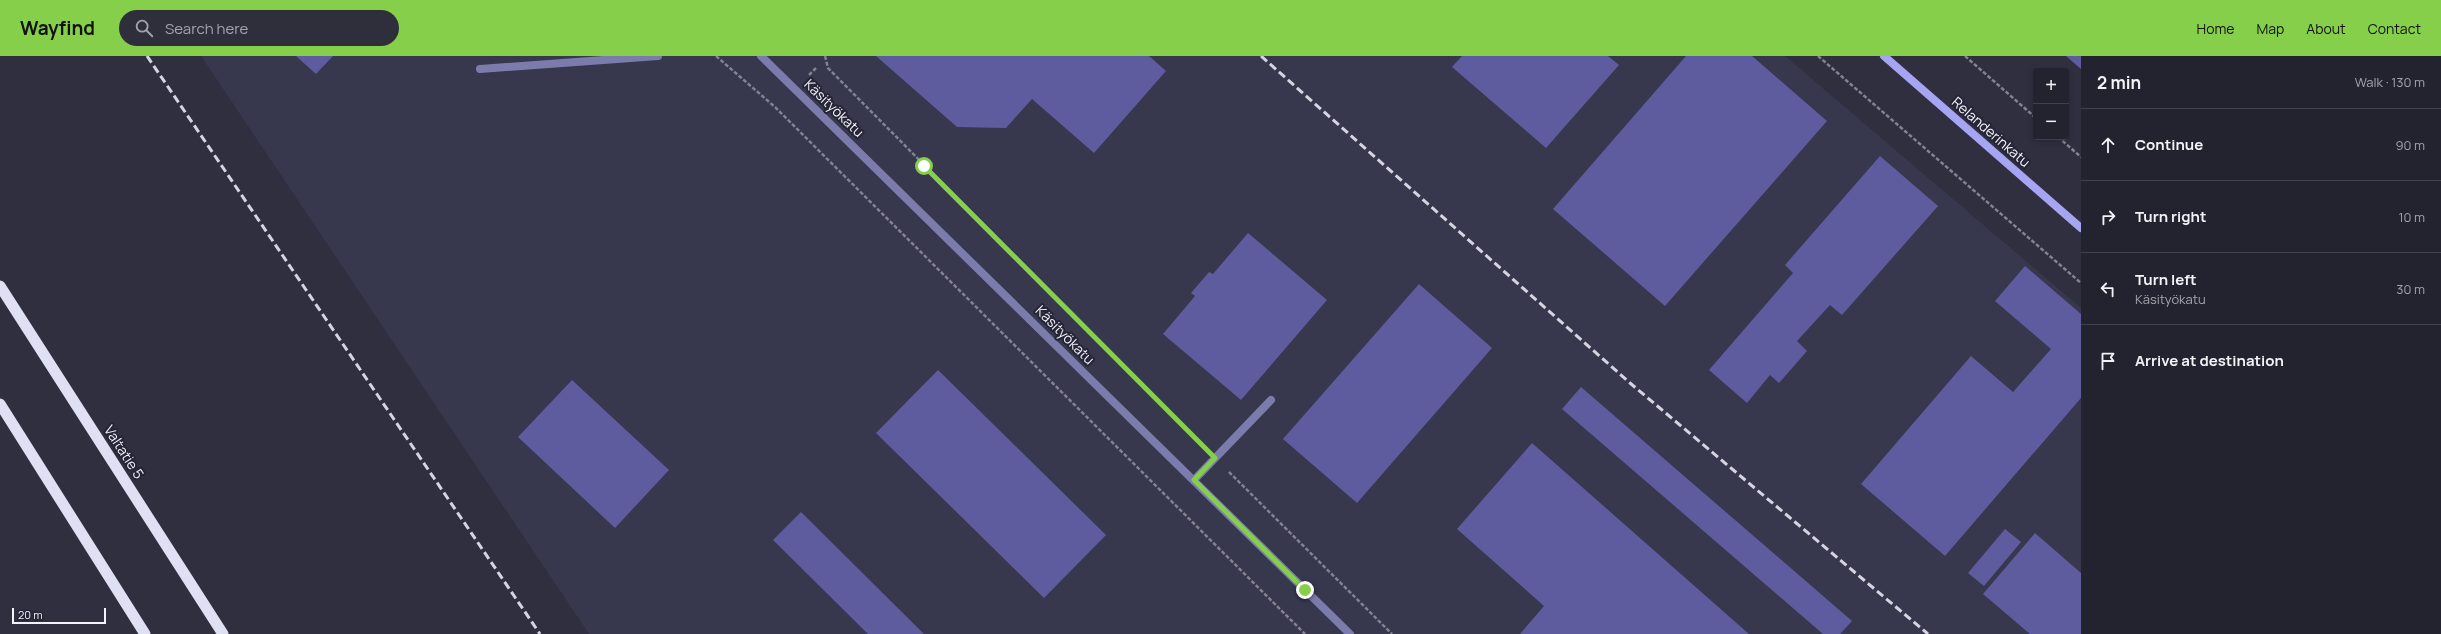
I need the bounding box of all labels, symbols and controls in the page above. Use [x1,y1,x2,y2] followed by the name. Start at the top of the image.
[119,10,399,46] search box
[20,15,95,41] text: Wayfind
[133,17,155,39] icon: search
[165,18,248,39] text: Search here
[2197,19,2234,38] text: Home
[2256,19,2284,38] text: Map
[2306,19,2346,38] text: About
[2368,19,2421,38] text: Contact
[2033,68,2069,140] map controls
[2033,68,2069,104] button: +
[2097,71,2141,94] text: 2 min
[2355,73,2425,91] text: Walk · 130 m
[800,74,868,141] street label: Käsityökatu
[1948,92,2035,171] street label: Relanderinkatu
[2033,104,2069,140] button: −
[2097,134,2119,156] icon: ahead
[2135,134,2203,155] text: Continue
[2395,136,2425,154] text: 90 m
[915,157,933,175] route start
[2097,206,2119,228] icon: right
[2135,206,2206,227] text: Turn right
[2398,208,2425,226] text: 10 m
[2135,269,2197,290] text: Turn left
[2097,278,2119,300] icon: left
[2396,280,2425,298] text: 30 m
[2135,290,2206,308] text: Käsityökatu
[1032,301,1099,368] street label: Käsityökatu
[2097,350,2119,372] icon: arrive
[2135,350,2284,371] text: Arrive at destination
[100,421,149,482] street label: Valtatie 5
[1296,581,1314,599] route end
[12,606,106,625] scale bar
[18,607,43,622] text: 20 m

